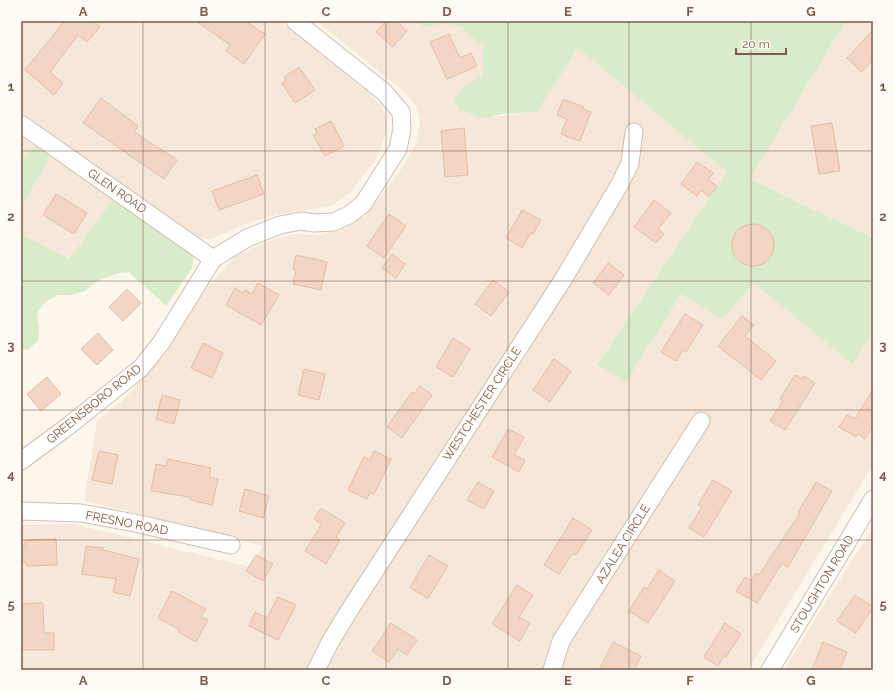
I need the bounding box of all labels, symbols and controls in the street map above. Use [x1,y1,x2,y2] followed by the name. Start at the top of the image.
[79,4,88,19] text: A
[200,4,209,19] text: B
[322,4,331,19] text: C
[442,4,452,19] text: D
[564,4,572,19] text: E
[686,4,694,19] text: F
[806,4,816,19] text: G
[736,30,786,56] scale bar
[742,37,770,51] text: 20 m
[8,79,15,94] text: 1
[880,79,887,94] text: 1
[85,166,149,217] street label: GLEN ROAD
[7,209,15,224] text: 2
[879,209,887,224] text: 2
[7,338,15,353] text: 3
[879,338,887,353] text: 3
[440,344,524,464] street label: WESTCHESTER CIRCLE
[44,361,144,446] street label: GREENSBORO ROAD
[7,467,15,482] text: 4
[879,467,887,482] text: 4
[593,502,653,586] street label: AZALEA CIRCLE
[84,508,170,538] street label: FRESNO ROAD
[787,532,857,635] street label: STOUGHTON ROAD
[7,597,15,612] text: 5
[879,597,887,612] text: 5
[79,673,88,688] text: A
[200,673,209,688] text: B
[322,673,331,688] text: C
[442,673,452,688] text: D
[564,673,572,688] text: E
[686,673,694,688] text: F
[806,673,816,688] text: G

